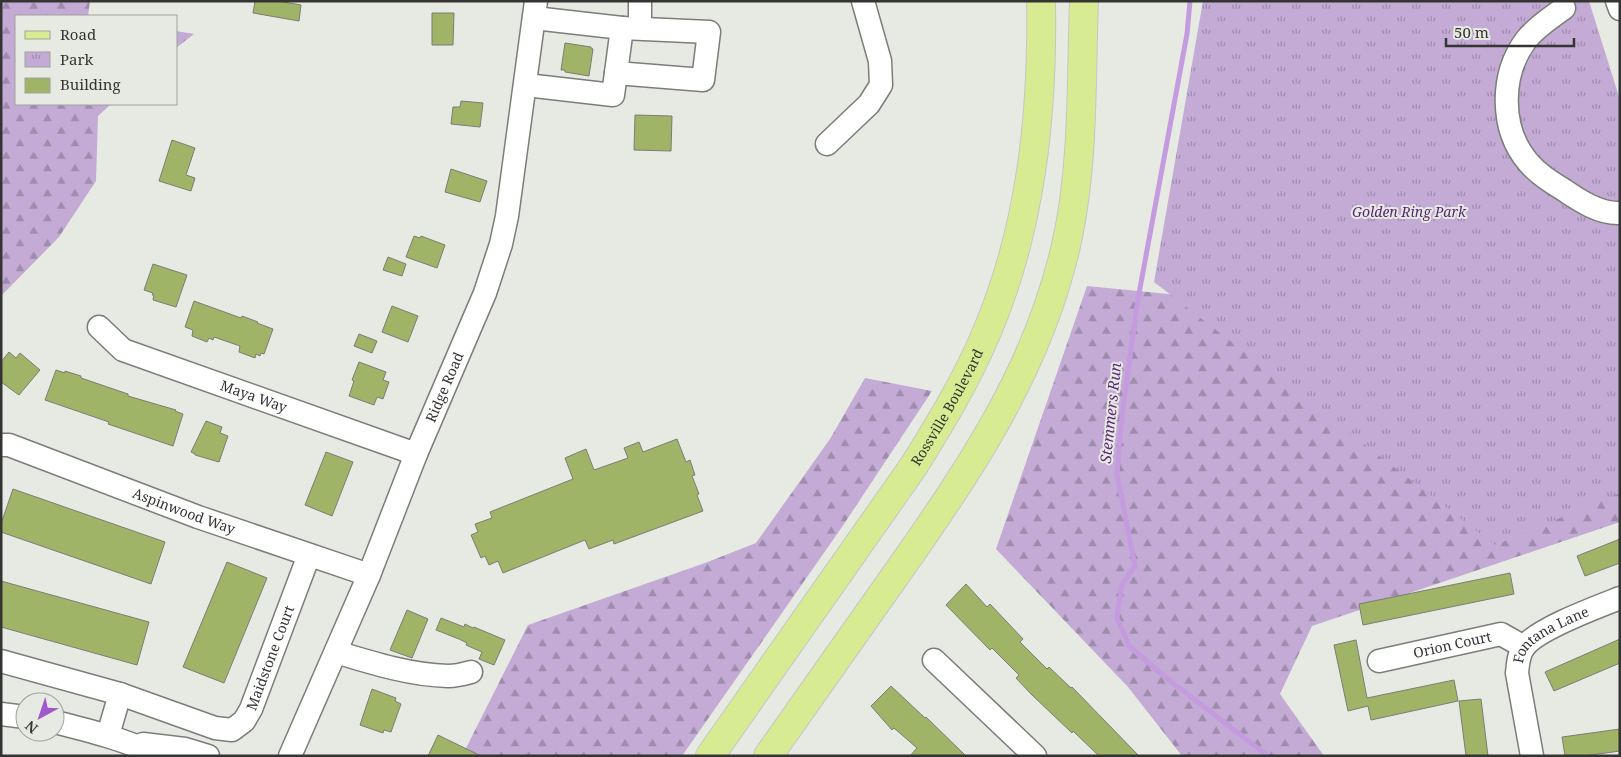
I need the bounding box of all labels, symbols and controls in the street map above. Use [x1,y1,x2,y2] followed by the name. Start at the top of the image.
[15,15,178,105] legend
[1446,15,1574,47] scale bar
[1454,22,1489,42] text: 50 m
[60,24,96,44] text: Road
[60,49,94,69] text: Park
[60,74,121,94] text: Building
[1352,202,1467,221] park label: Golden Ring Park
[906,345,987,469] street label: Rossville Boulevard
[421,349,468,425] street label: Ridge Road
[1095,362,1125,464] water label: Stemmers Run
[218,375,290,417] street label: Maya Way
[130,483,238,538] street label: Aspinwood Way
[1508,601,1591,665] street label: Fontana Lane
[241,602,298,713] street label: Maidstone Court
[1411,626,1493,662] street label: Orion Court
[15,692,65,742] north arrow
[21,717,42,738] text: N

